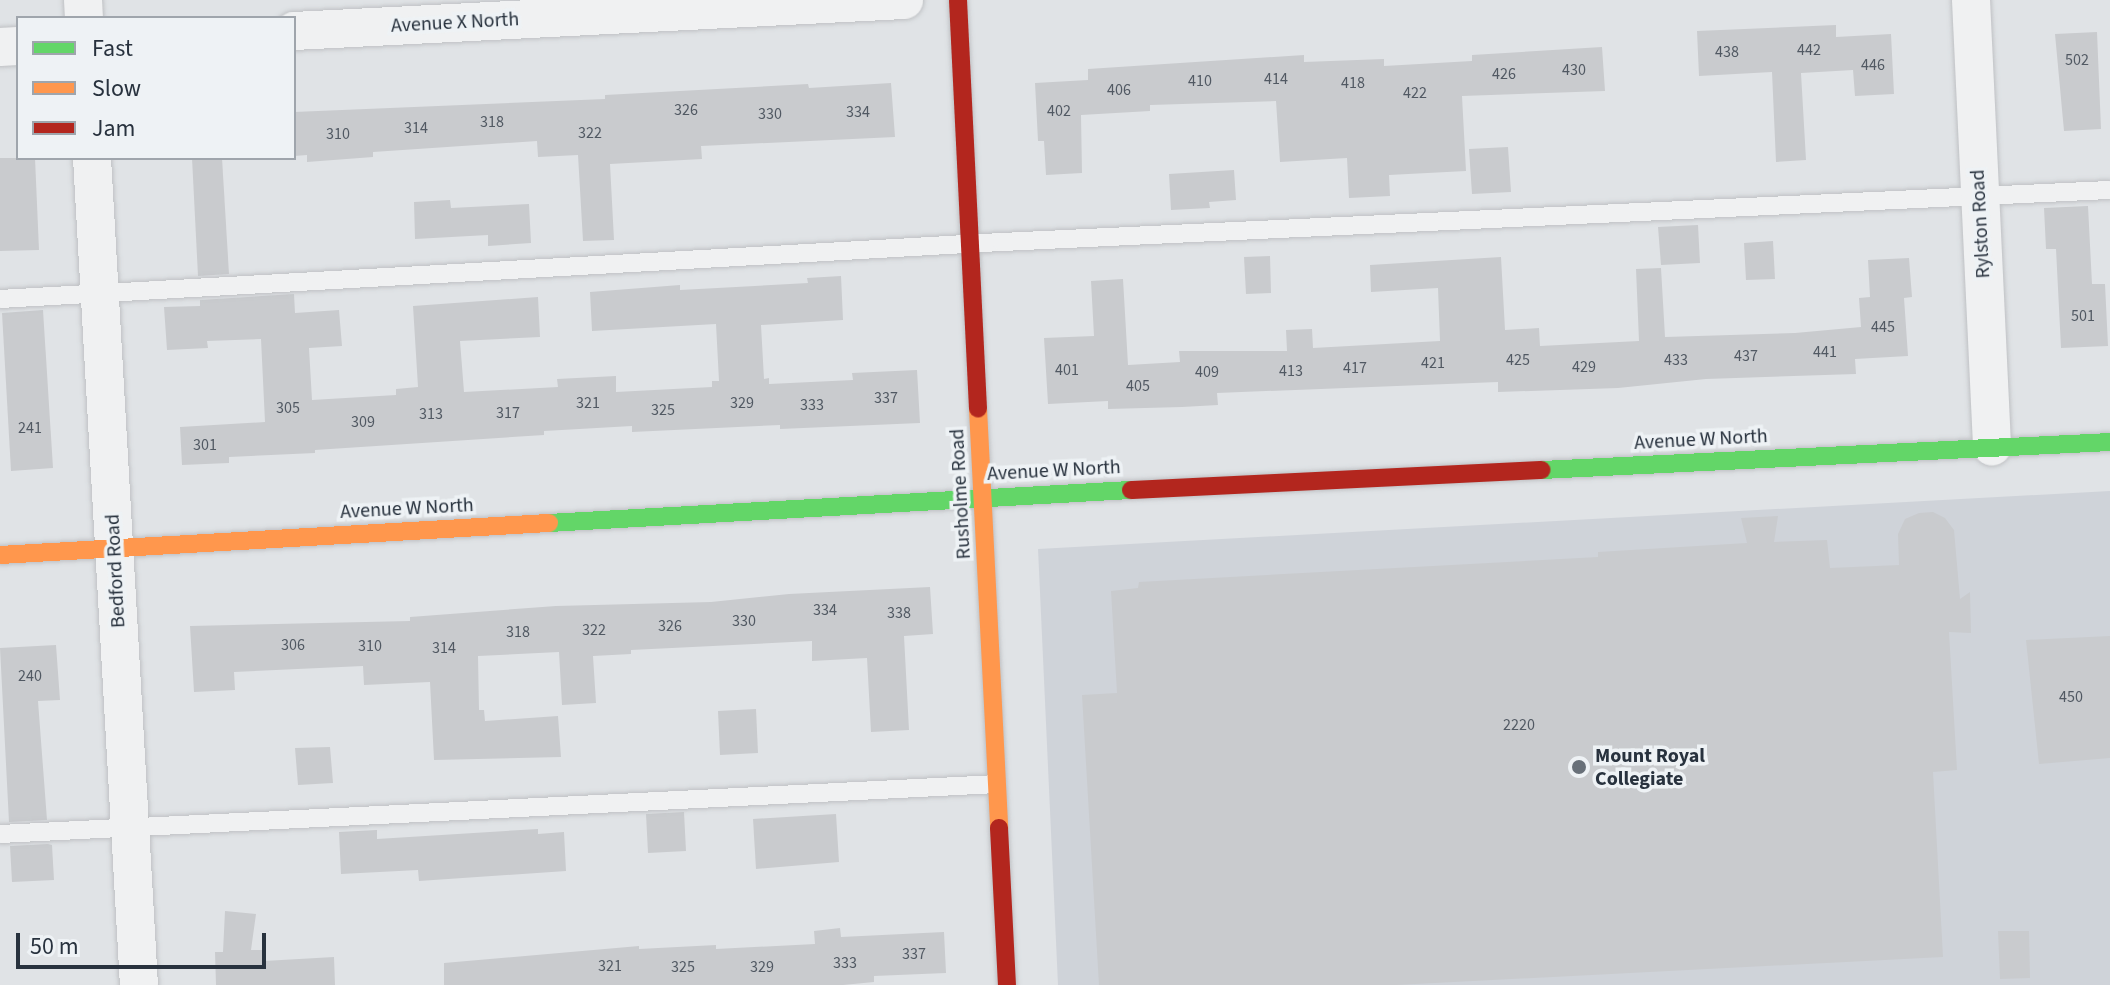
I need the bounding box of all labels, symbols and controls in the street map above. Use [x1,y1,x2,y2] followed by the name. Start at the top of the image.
[390,8,520,38] street label: Avenue X North
[16,16,296,160] legend
[92,31,133,66] text: Fast
[1797,40,1821,60] house number: 442
[1715,42,1739,62] house number: 438
[2065,50,2089,70] house number: 502
[1861,55,1885,75] house number: 446
[1562,60,1586,80] house number: 430
[1492,64,1516,84] house number: 426
[1264,69,1288,89] house number: 414
[92,71,141,106] text: Slow
[1188,71,1212,91] house number: 410
[1341,73,1365,93] house number: 418
[1107,80,1131,100] house number: 406
[1403,83,1427,103] house number: 422
[674,100,698,120] house number: 326
[1047,101,1071,121] house number: 402
[846,102,870,122] house number: 334
[758,104,782,124] house number: 330
[92,111,136,146] text: Jam
[480,112,504,132] house number: 318
[404,118,428,138] house number: 314
[578,123,602,143] house number: 322
[326,124,350,144] house number: 310
[1966,169,1996,279] street label: Rylston Road
[2071,306,2095,326] house number: 501
[1871,317,1895,337] house number: 445
[1813,342,1837,362] house number: 441
[1734,346,1758,366] house number: 437
[1506,350,1530,370] house number: 425
[1664,350,1688,370] house number: 433
[1421,353,1445,373] house number: 421
[1572,357,1596,377] house number: 429
[1343,358,1367,378] house number: 417
[1055,360,1079,380] house number: 401
[1279,361,1303,381] house number: 413
[1195,362,1219,382] house number: 409
[1126,376,1150,396] house number: 405
[874,388,898,408] house number: 337
[576,393,600,413] house number: 321
[730,393,754,413] house number: 329
[800,395,824,415] house number: 333
[276,398,300,418] house number: 305
[651,400,675,420] house number: 325
[496,403,520,423] house number: 317
[419,404,443,424] house number: 313
[351,412,375,432] house number: 309
[18,418,42,438] house number: 241
[1634,425,1768,455] street label: Avenue W North
[946,428,976,560] street label: Rusholme Road
[193,435,217,455] house number: 301
[987,456,1121,486] street label: Avenue W North
[340,494,474,524] street label: Avenue W North
[101,513,131,629] street label: Bedford Road
[813,600,837,620] house number: 334
[887,603,911,623] house number: 338
[732,611,756,631] house number: 330
[658,616,682,636] house number: 326
[582,620,606,640] house number: 322
[506,622,530,642] house number: 318
[281,635,305,655] house number: 306
[358,636,382,656] house number: 310
[432,638,456,658] house number: 314
[18,666,42,686] house number: 240
[2059,687,2083,707] house number: 450
[1503,715,1535,735] house number: 2220
[1595,744,1705,791] place label: Mount Royal Collegiate
[1570,758,1588,776] marker: Mount Royal Collegiate
[20,917,270,967] scale bar
[30,929,79,964] text: 50 m
[902,944,926,964] house number: 337
[833,953,857,973] house number: 333
[598,956,622,976] house number: 321
[671,957,695,977] house number: 325
[750,957,774,977] house number: 329

